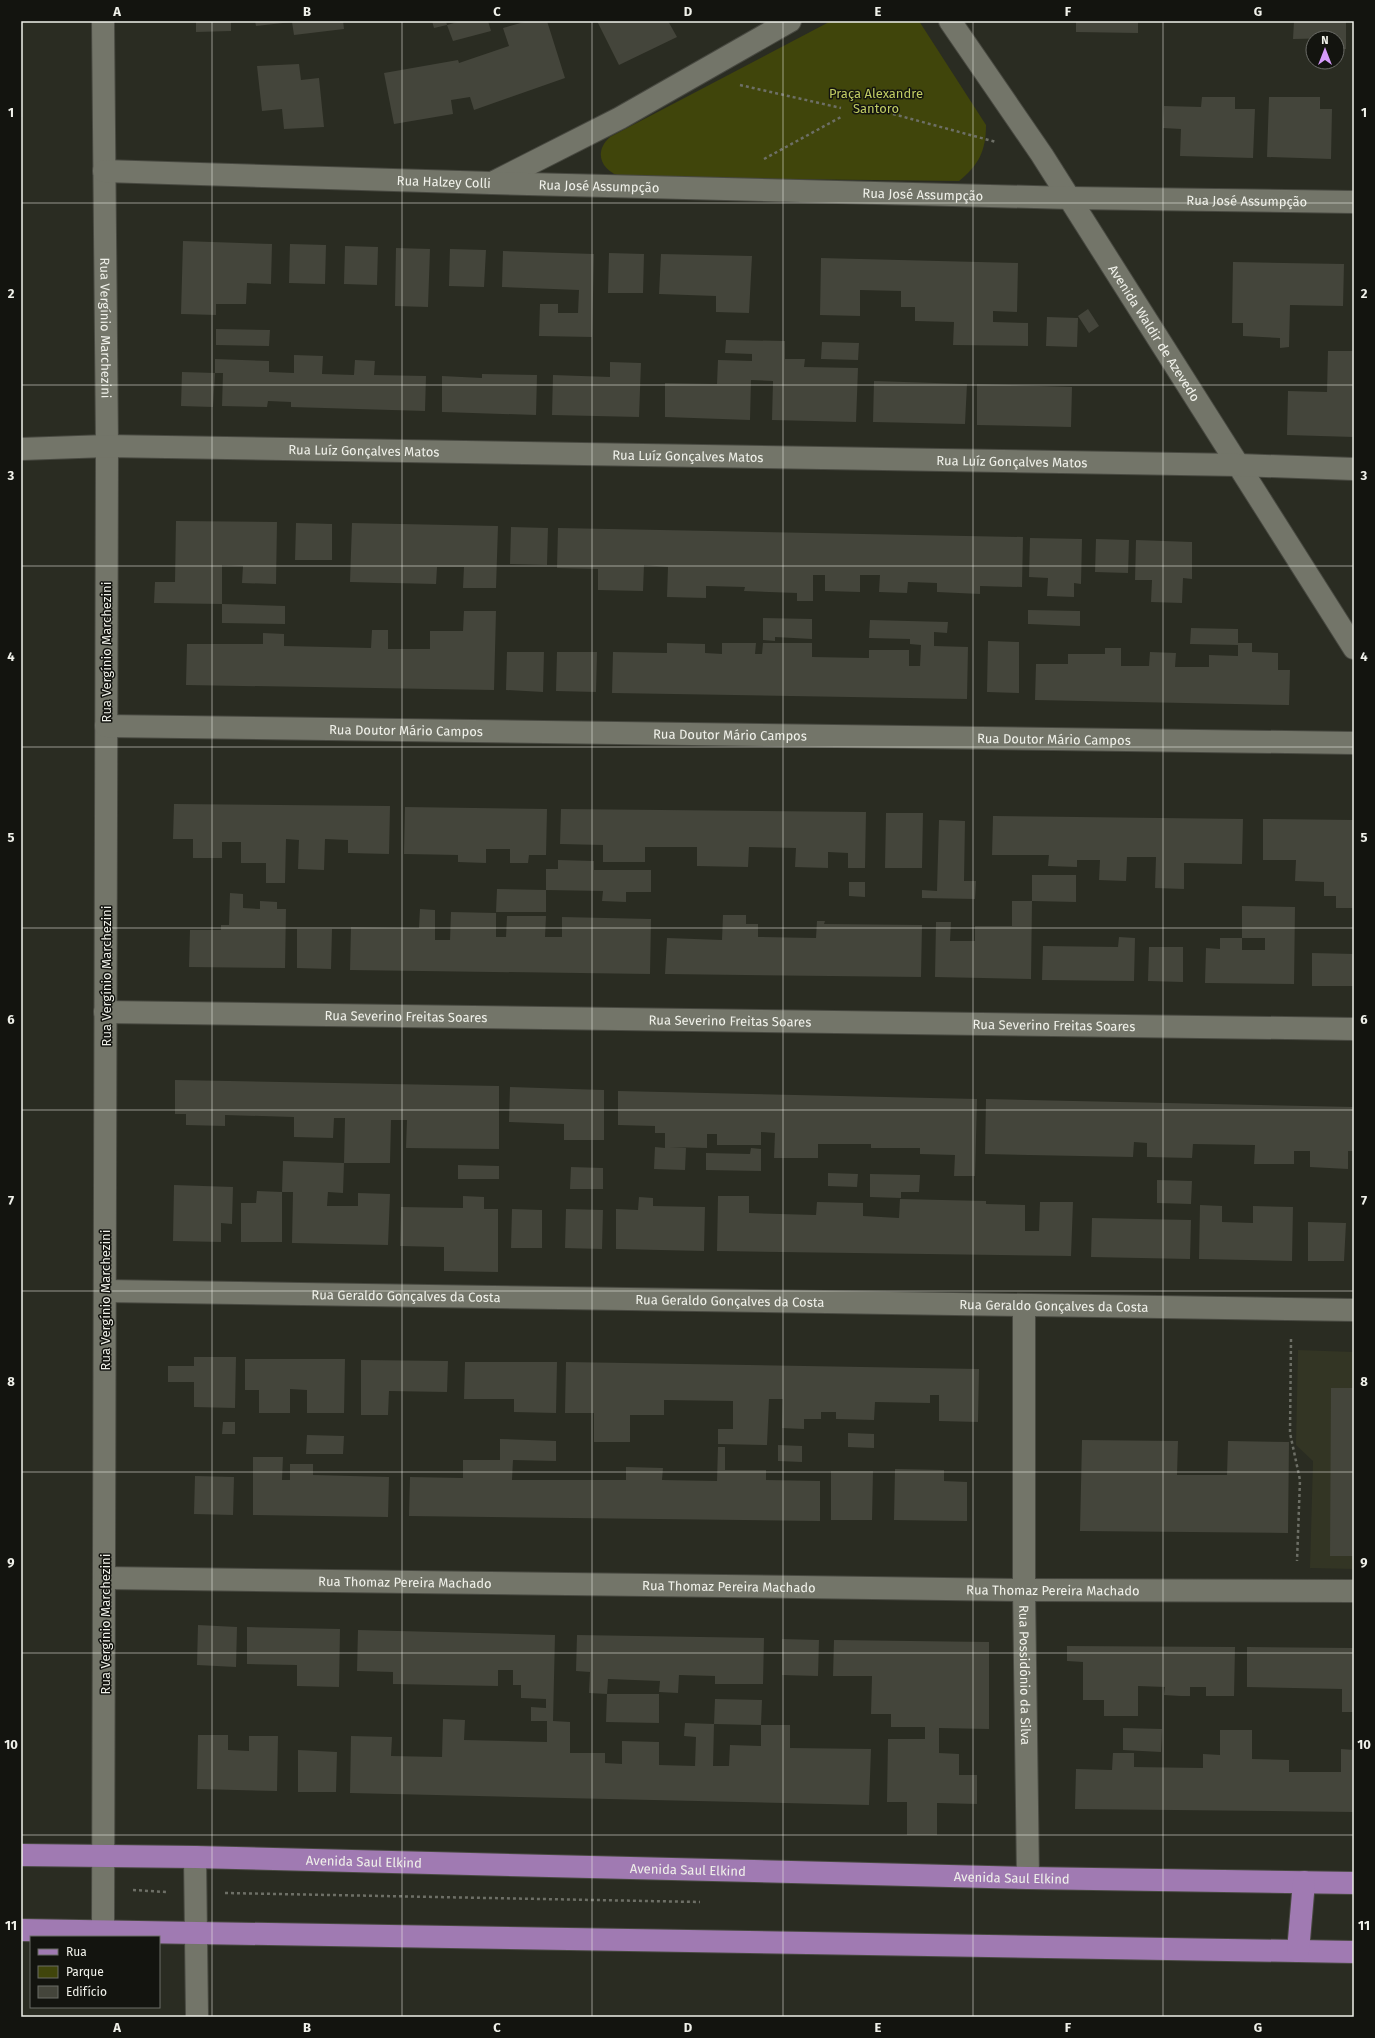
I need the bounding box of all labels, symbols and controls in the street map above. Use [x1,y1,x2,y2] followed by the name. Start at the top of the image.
[112,4,121,19] text: A
[303,4,311,19] text: B
[493,4,501,19] text: C
[684,4,693,19] text: D
[875,4,882,19] text: E
[1065,4,1072,19] text: F
[1254,4,1262,19] text: G
[1305,30,1345,70] north arrow
[1321,34,1329,47] text: N
[829,86,923,116] park label: Praça Alexandre Santoro
[8,105,14,120] text: 1
[1361,105,1367,120] text: 1
[397,173,491,190] street label: Rua Halzey Colli
[538,177,660,195] street label: Rua José Assumpção
[862,185,983,203] street label: Rua José Assumpção
[1186,192,1307,209] street label: Rua José Assumpção
[98,257,114,399] street label: Rua Vergínio Marchezini
[1106,262,1203,404] street label: Avenida Waldir de Azevedo
[8,286,15,301] text: 2
[1361,286,1368,301] text: 2
[288,442,440,459] street label: Rua Luíz Gonçalves Matos
[612,447,764,465] street label: Rua Luíz Gonçalves Matos
[936,452,1088,470] street label: Rua Luíz Gonçalves Matos
[7,468,15,483] text: 3
[1360,468,1368,483] text: 3
[99,582,114,722] street label: Rua Vergínio Marchezini
[7,649,15,664] text: 4
[1360,649,1368,664] text: 4
[329,722,483,739] street label: Rua Doutor Mário Campos
[653,726,807,743] street label: Rua Doutor Mário Campos
[977,730,1131,747] street label: Rua Doutor Mário Campos
[8,830,15,845] text: 5
[1361,830,1368,845] text: 5
[99,906,114,1046] street label: Rua Vergínio Marchezini
[324,1007,487,1025] street label: Rua Severino Freitas Soares
[7,1012,15,1027] text: 6
[648,1012,811,1029] street label: Rua Severino Freitas Soares
[1360,1012,1368,1027] text: 6
[972,1016,1135,1034] street label: Rua Severino Freitas Soares
[8,1193,14,1208] text: 7
[1361,1193,1367,1208] text: 7
[98,1230,113,1370] street label: Rua Vergínio Marchezini
[311,1287,501,1305] street label: Rua Geraldo Gonçalves da Costa
[635,1292,825,1309] street label: Rua Geraldo Gonçalves da Costa
[959,1296,1149,1314] street label: Rua Geraldo Gonçalves da Costa
[7,1374,15,1389] text: 8
[1360,1374,1368,1389] text: 8
[98,1554,113,1694] street label: Rua Vergínio Marchezini
[7,1555,15,1570] text: 9
[1360,1555,1368,1570] text: 9
[318,1573,492,1591] street label: Rua Thomaz Pereira Machado
[642,1578,816,1595] street label: Rua Thomaz Pereira Machado
[966,1582,1140,1598] street label: Rua Thomaz Pereira Machado
[1017,1605,1034,1745] street label: Rua Possidônio da Silva
[4,1737,18,1752] text: 10
[1357,1737,1371,1752] text: 10
[306,1852,422,1870] street label: Avenida Saul Elkind
[630,1860,746,1878] street label: Avenida Saul Elkind
[954,1869,1070,1886] street label: Avenida Saul Elkind
[5,1918,17,1933] text: 11
[1358,1918,1370,1933] text: 11
[30,1936,160,2008] legend
[66,1945,87,1959] text: Rua
[66,1965,104,1979] text: Parque
[66,1985,107,1999] text: Edifício
[112,2020,121,2035] text: A
[303,2020,311,2035] text: B
[493,2020,501,2035] text: C
[684,2020,693,2035] text: D
[875,2020,882,2035] text: E
[1065,2020,1072,2035] text: F
[1254,2020,1262,2035] text: G

